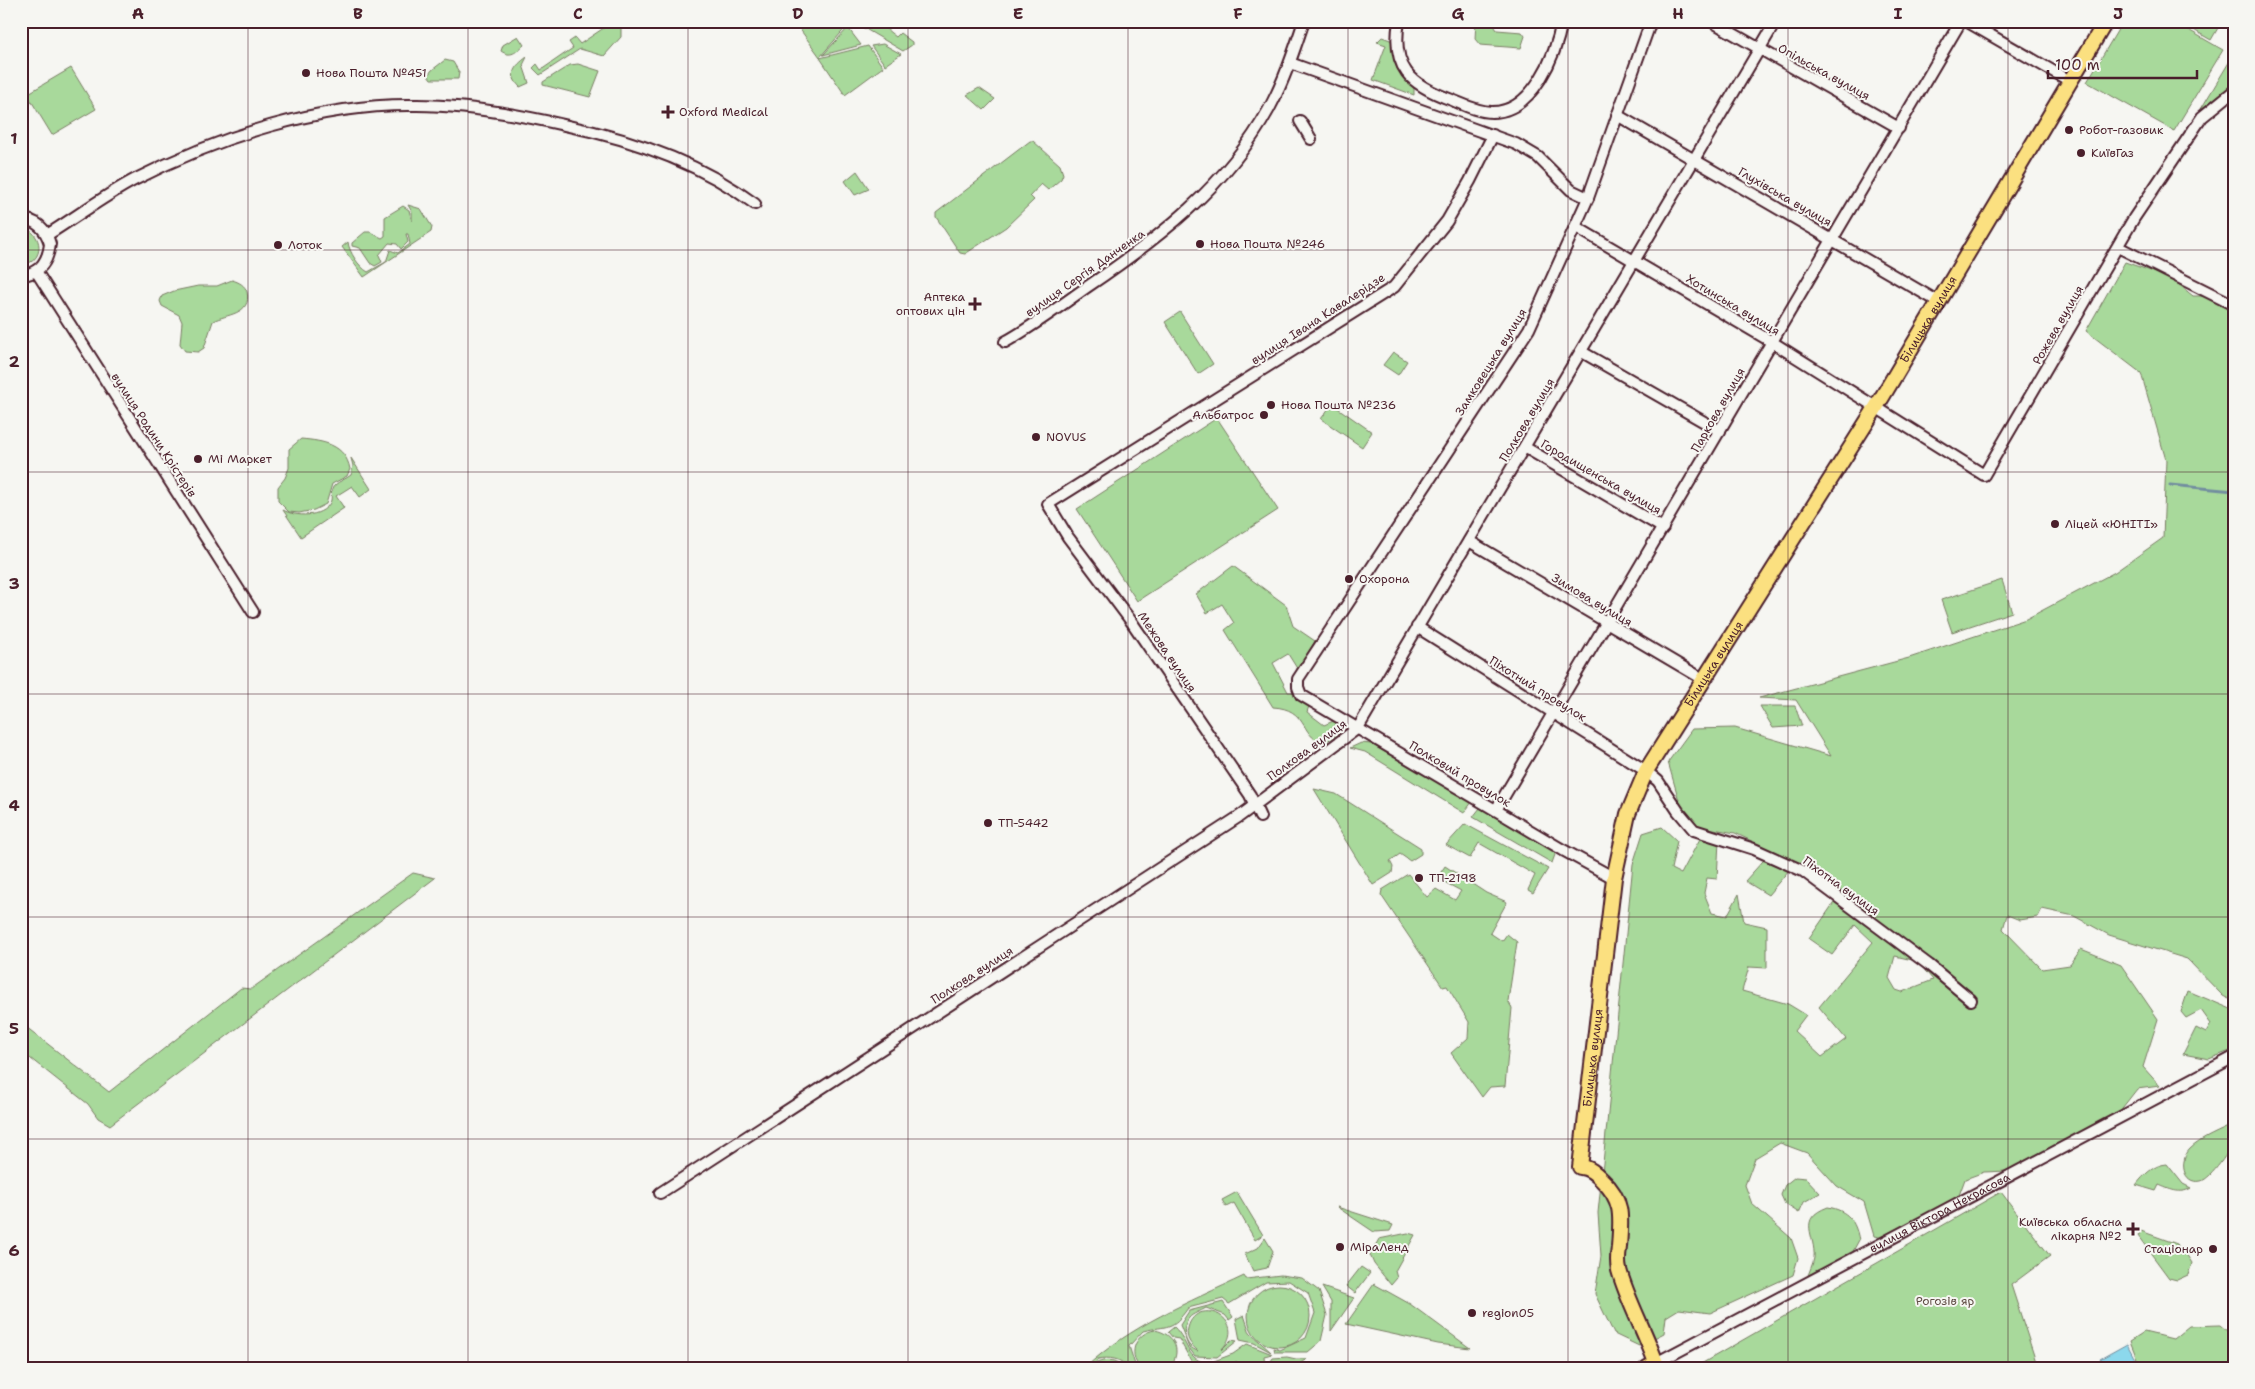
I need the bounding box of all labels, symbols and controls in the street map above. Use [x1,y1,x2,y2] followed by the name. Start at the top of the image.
[132,3,144,24] text: A
[353,3,363,24] text: B
[573,3,583,24] text: C
[792,3,804,24] text: D
[1013,3,1023,24] text: E
[1233,3,1243,24] text: F
[1452,3,1465,24] text: G
[1672,3,1684,24] text: H
[1894,3,1903,24] text: I
[2113,3,2123,24] text: J
[1775,40,1873,104] street label: Опільська вулиця
[2048,48,2196,80] scale bar
[2055,55,2100,75] text: 100 m
[316,65,427,81] place label: Нова Пошта №451
[300,67,312,79] marker: Нова Пошта №451
[679,104,768,120] place label: Oxford Medical
[661,105,675,119] marker: Oxford Medical
[2079,122,2164,138] place label: Робот-газовик
[2063,124,2075,136] marker: Робот-газовик
[10,128,18,149] text: 1
[2091,145,2134,161] place label: КиївГаз
[2075,147,2087,159] marker: КиївГаз
[1735,164,1835,230] street label: Глухівська вулиця
[1022,225,1148,320] street label: вулиця Сергія Данченка
[1210,236,1325,252] place label: Нова Пошта №246
[288,237,323,253] place label: Лоток
[1194,238,1206,250] marker: Нова Пошта №246
[272,239,284,251] marker: Лоток
[1248,269,1388,368] street label: вулиця Івана Кавалерідзе
[1683,271,1783,339] street label: Хотинська вулиця
[1896,273,1960,366] street label: Білицька вулиця
[2029,282,2087,368] street label: Рожева вулиця
[896,289,966,319] place label: Аптека оптових цін
[969,298,981,310] marker: Аптека оптових цін
[1452,305,1530,419] street label: Замковецька вулиця
[8,351,20,372] text: 2
[1687,365,1749,455] street label: Паркова вулиця
[108,370,200,500] street label: вулиця Родини Крістерів
[1496,375,1558,465] street label: Полкова вулиця
[1281,397,1396,413] place label: Нова Пошта №236
[1265,399,1277,411] marker: Нова Пошта №236
[1192,407,1254,423] place label: Альбатрос
[1258,409,1270,421] marker: Альбатрос
[1046,429,1087,445] place label: NOVUS
[1030,431,1042,443] marker: NOVUS
[1538,436,1664,518] street label: Городищенська вулиця
[208,451,273,467] place label: Мі Маркет
[192,453,204,465] marker: Мі Маркет
[2065,516,2158,532] place label: Ліцей «ЮНІТІ»
[2049,518,2061,530] marker: Ліцей «ЮНІТІ»
[1549,570,1635,630] street label: Зимова вулиця
[1359,571,1410,587] place label: Охорона
[8,573,20,594] text: 3
[1343,573,1355,585] marker: Охорона
[1134,609,1200,695] street label: Межова вулиця
[1681,618,1747,710] street label: Білицька вулиця
[1486,653,1590,726] street label: Піхотний провулок
[1264,716,1350,784] street label: Полкова вулиця
[1406,737,1514,811] street label: Полковий провулок
[8,795,20,816] text: 4
[998,815,1049,831] place label: ТП-5442
[982,817,994,829] marker: ТП-5442
[1800,853,1882,919] street label: Піхотна вулиця
[1429,870,1477,886] place label: ТП-2198
[1413,872,1425,884] marker: ТП-2198
[928,942,1016,1008] street label: Полкова вулиця
[1579,1008,1607,1108] street label: Білицька вулиця
[9,1018,19,1039] text: 5
[1867,1169,2013,1257] street label: вулиця Віктора Некрасова
[2019,1214,2123,1244] place label: Київська обласна лікарня №2
[2126,1222,2140,1236] marker: Київська обласна лікарня №2
[1350,1239,1409,1255] place label: МіраЛенд
[8,1240,20,1261] text: 6
[1334,1241,1346,1253] marker: МіраЛенд
[2144,1241,2203,1257] place label: Стаціонар
[2207,1243,2219,1255] marker: Стаціонар
[1916,1293,1975,1309] park label: Рогозів яр
[1482,1305,1534,1321] place label: region05
[1466,1307,1478,1319] marker: region05

